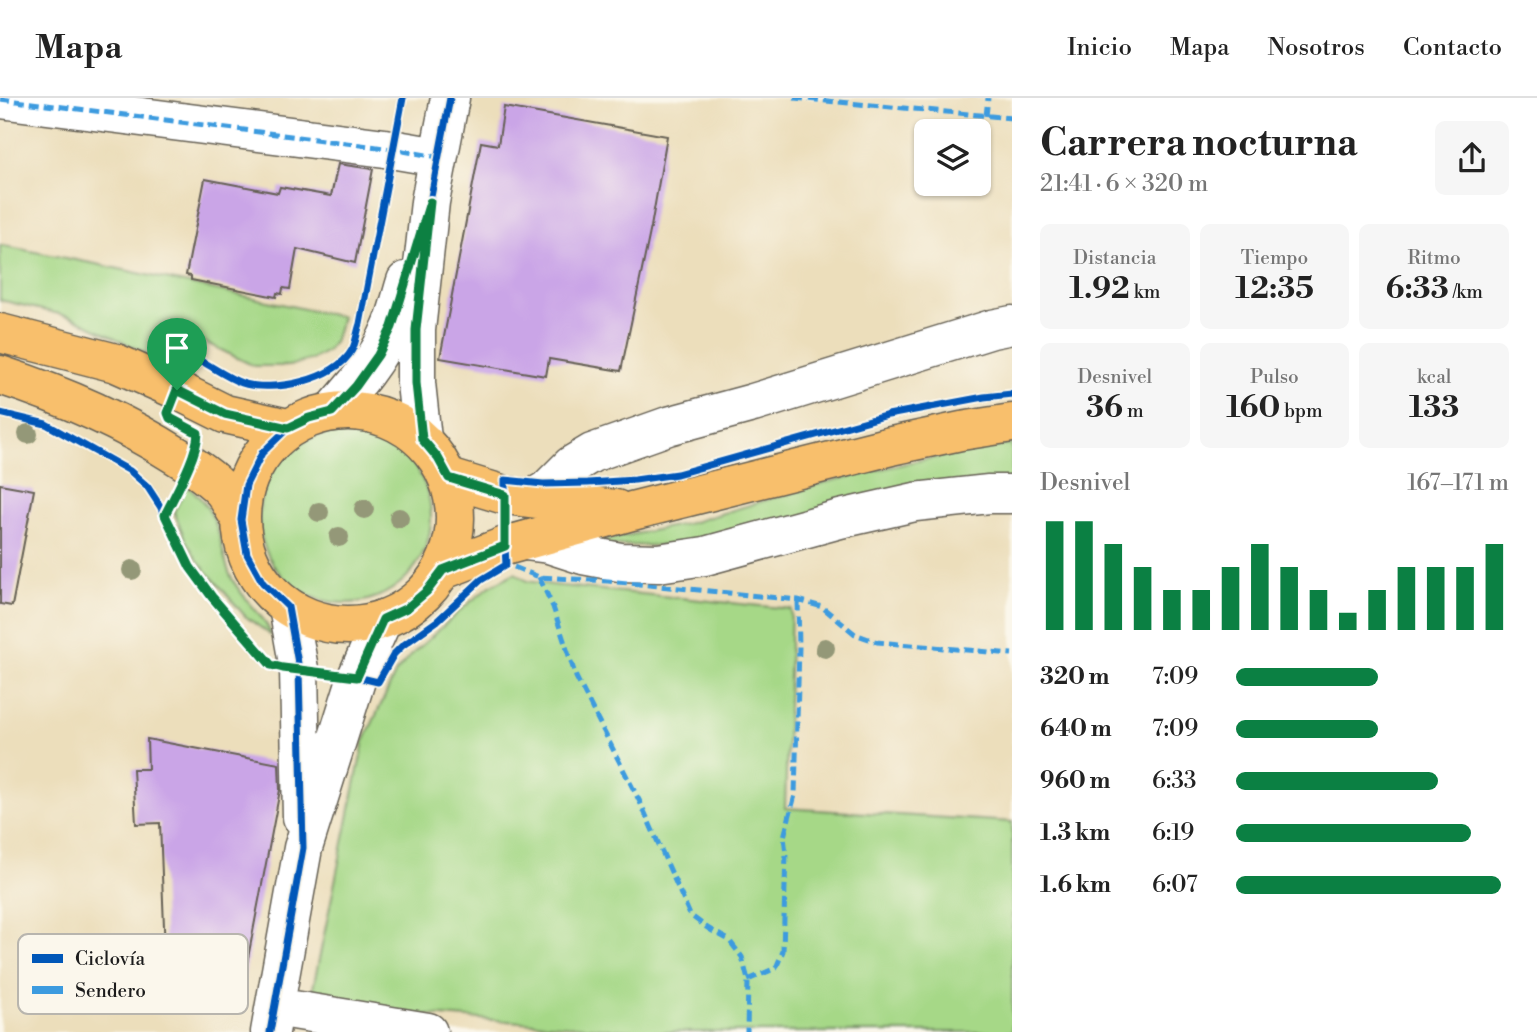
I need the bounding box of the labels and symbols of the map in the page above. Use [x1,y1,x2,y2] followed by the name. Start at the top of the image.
[147,318,207,390] pin
[18,934,248,1014] legend
[75,947,145,971] text: Ciclovía
[75,979,146,1003] text: Sendero

